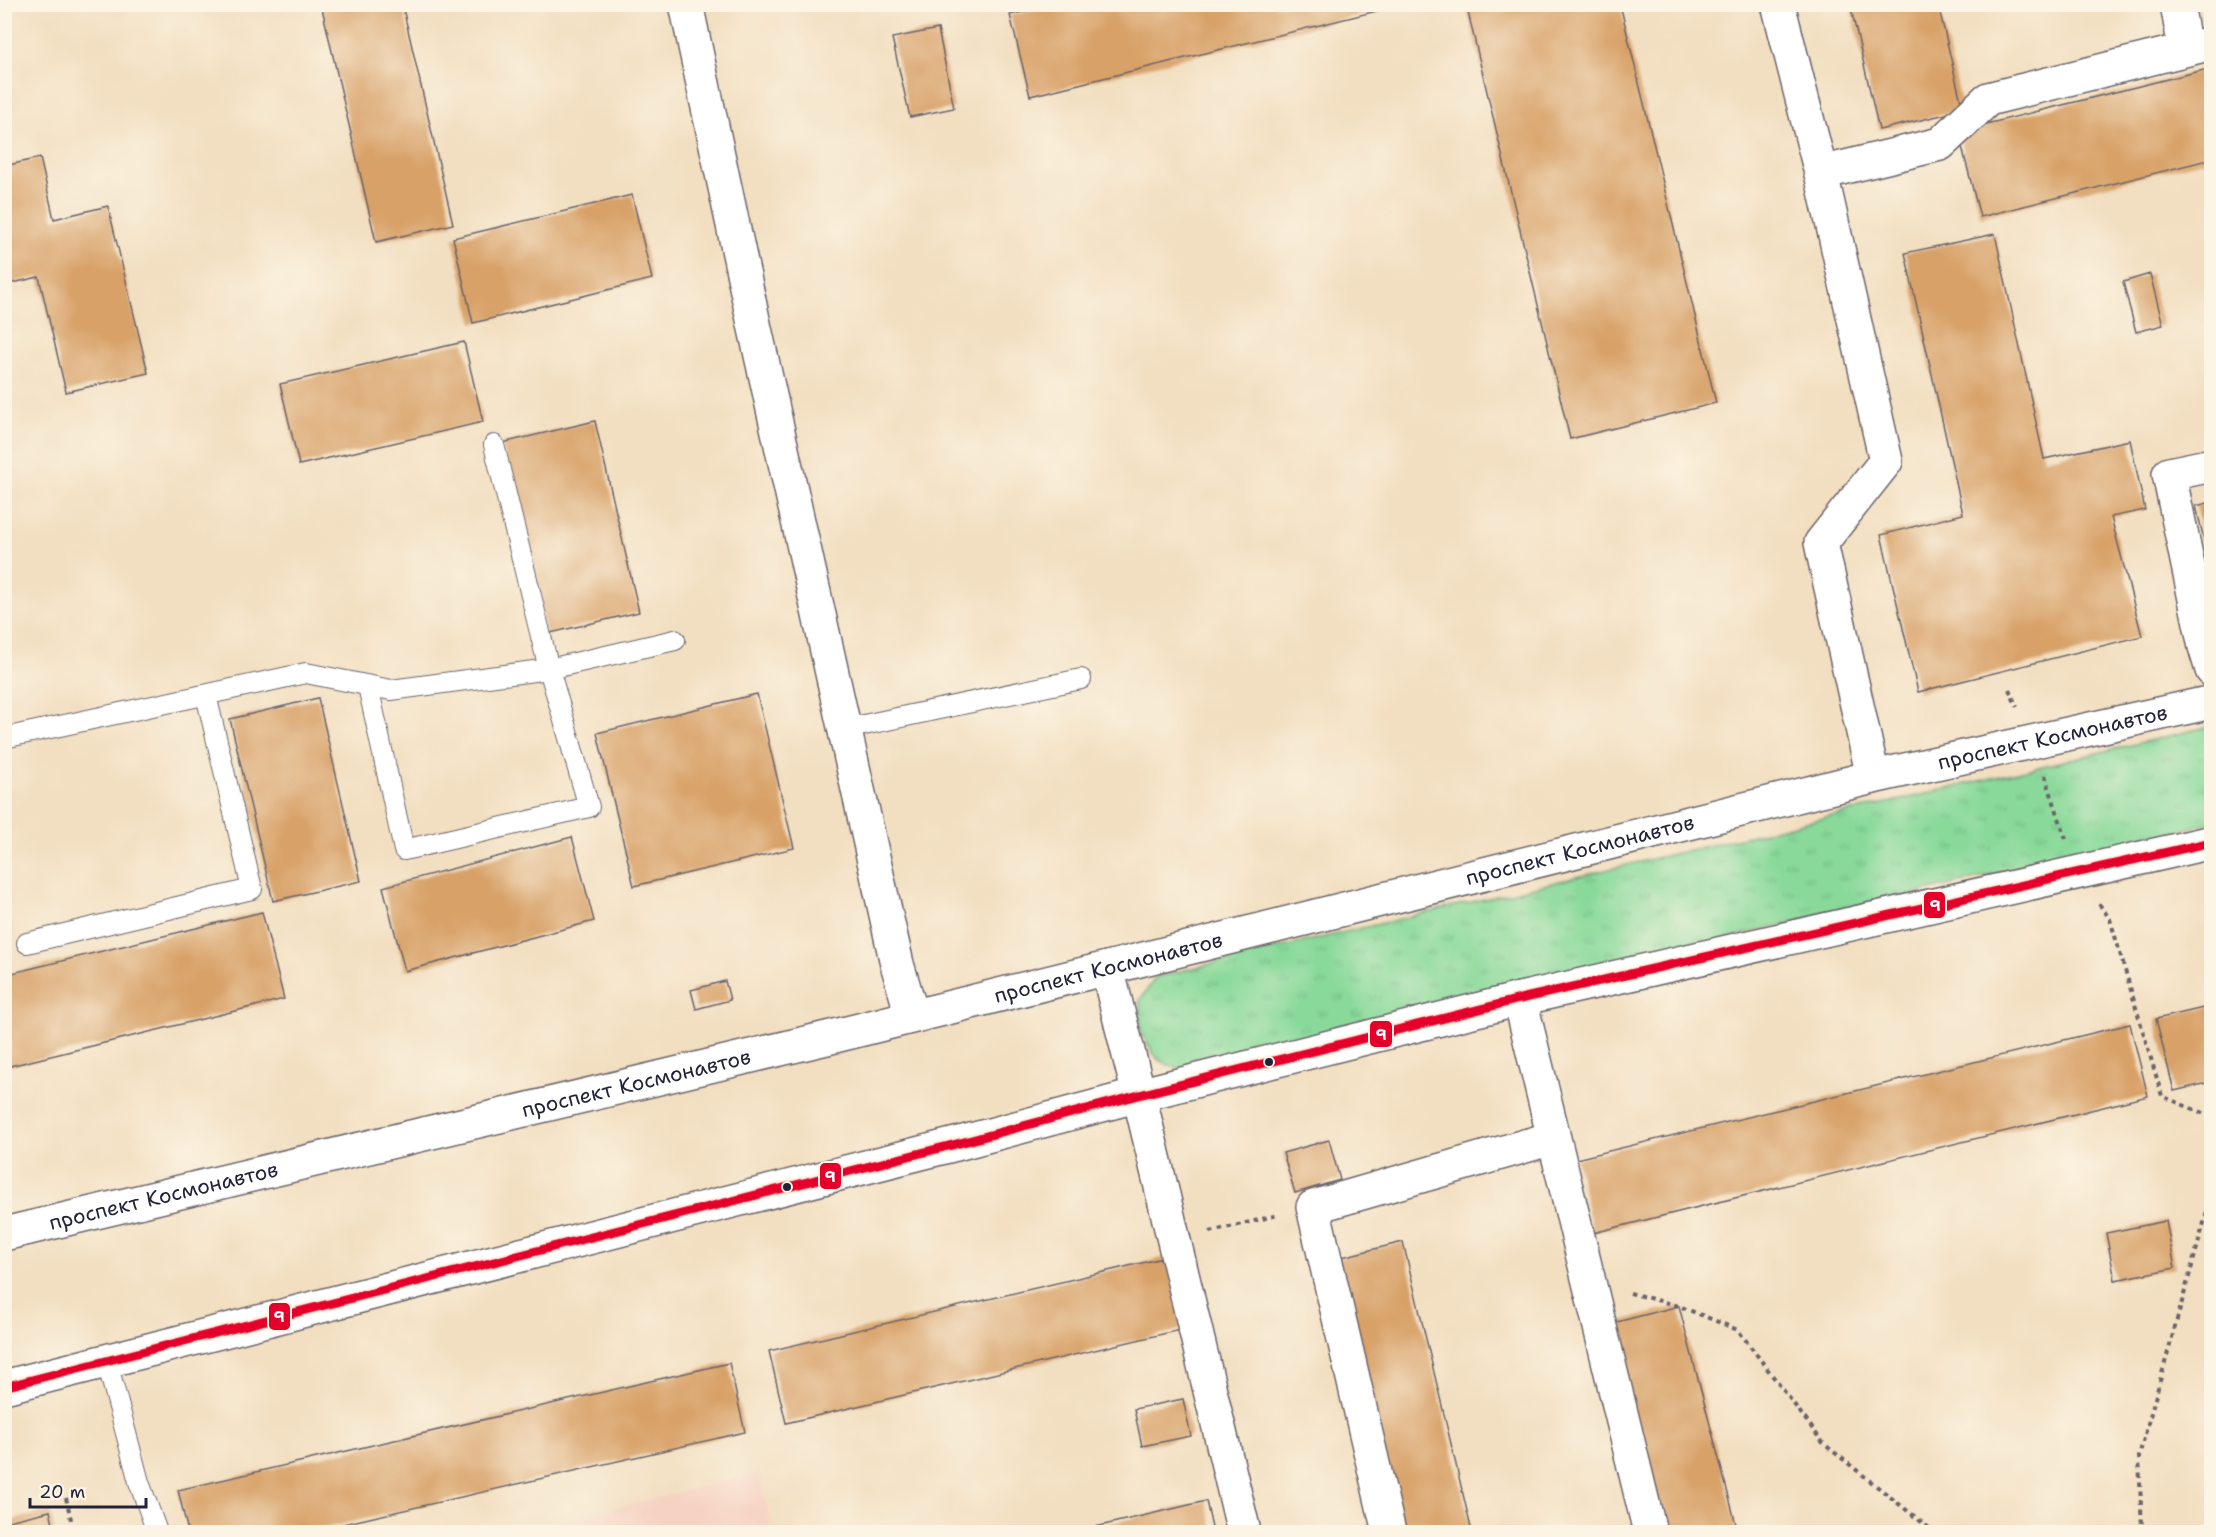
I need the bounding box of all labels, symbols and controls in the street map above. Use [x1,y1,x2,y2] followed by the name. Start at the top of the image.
[1935,698,2170,776] street label: проспект Космонавтов
[1463,808,1697,892] street label: проспект Космонавтов
[1923,891,1946,919] line badge: 9
[1929,895,1941,916] text: 9
[991,926,1226,1010] street label: проспект Космонавтов
[1369,1020,1393,1048] line badge: 9
[1375,1024,1387,1045] text: 9
[519,1043,754,1124] street label: проспект Космонавтов
[1263,1056,1275,1068] unlabelled marker
[46,1155,281,1237] street label: проспект Космонавтов
[819,1162,842,1190] line badge: 9
[824,1166,836,1187] text: 9
[781,1181,793,1193] unlabelled marker
[268,1302,291,1331] line badge: 9
[273,1306,285,1327] text: 9
[30,1471,146,1509] scale bar
[39,1480,85,1504] text: 20 m

